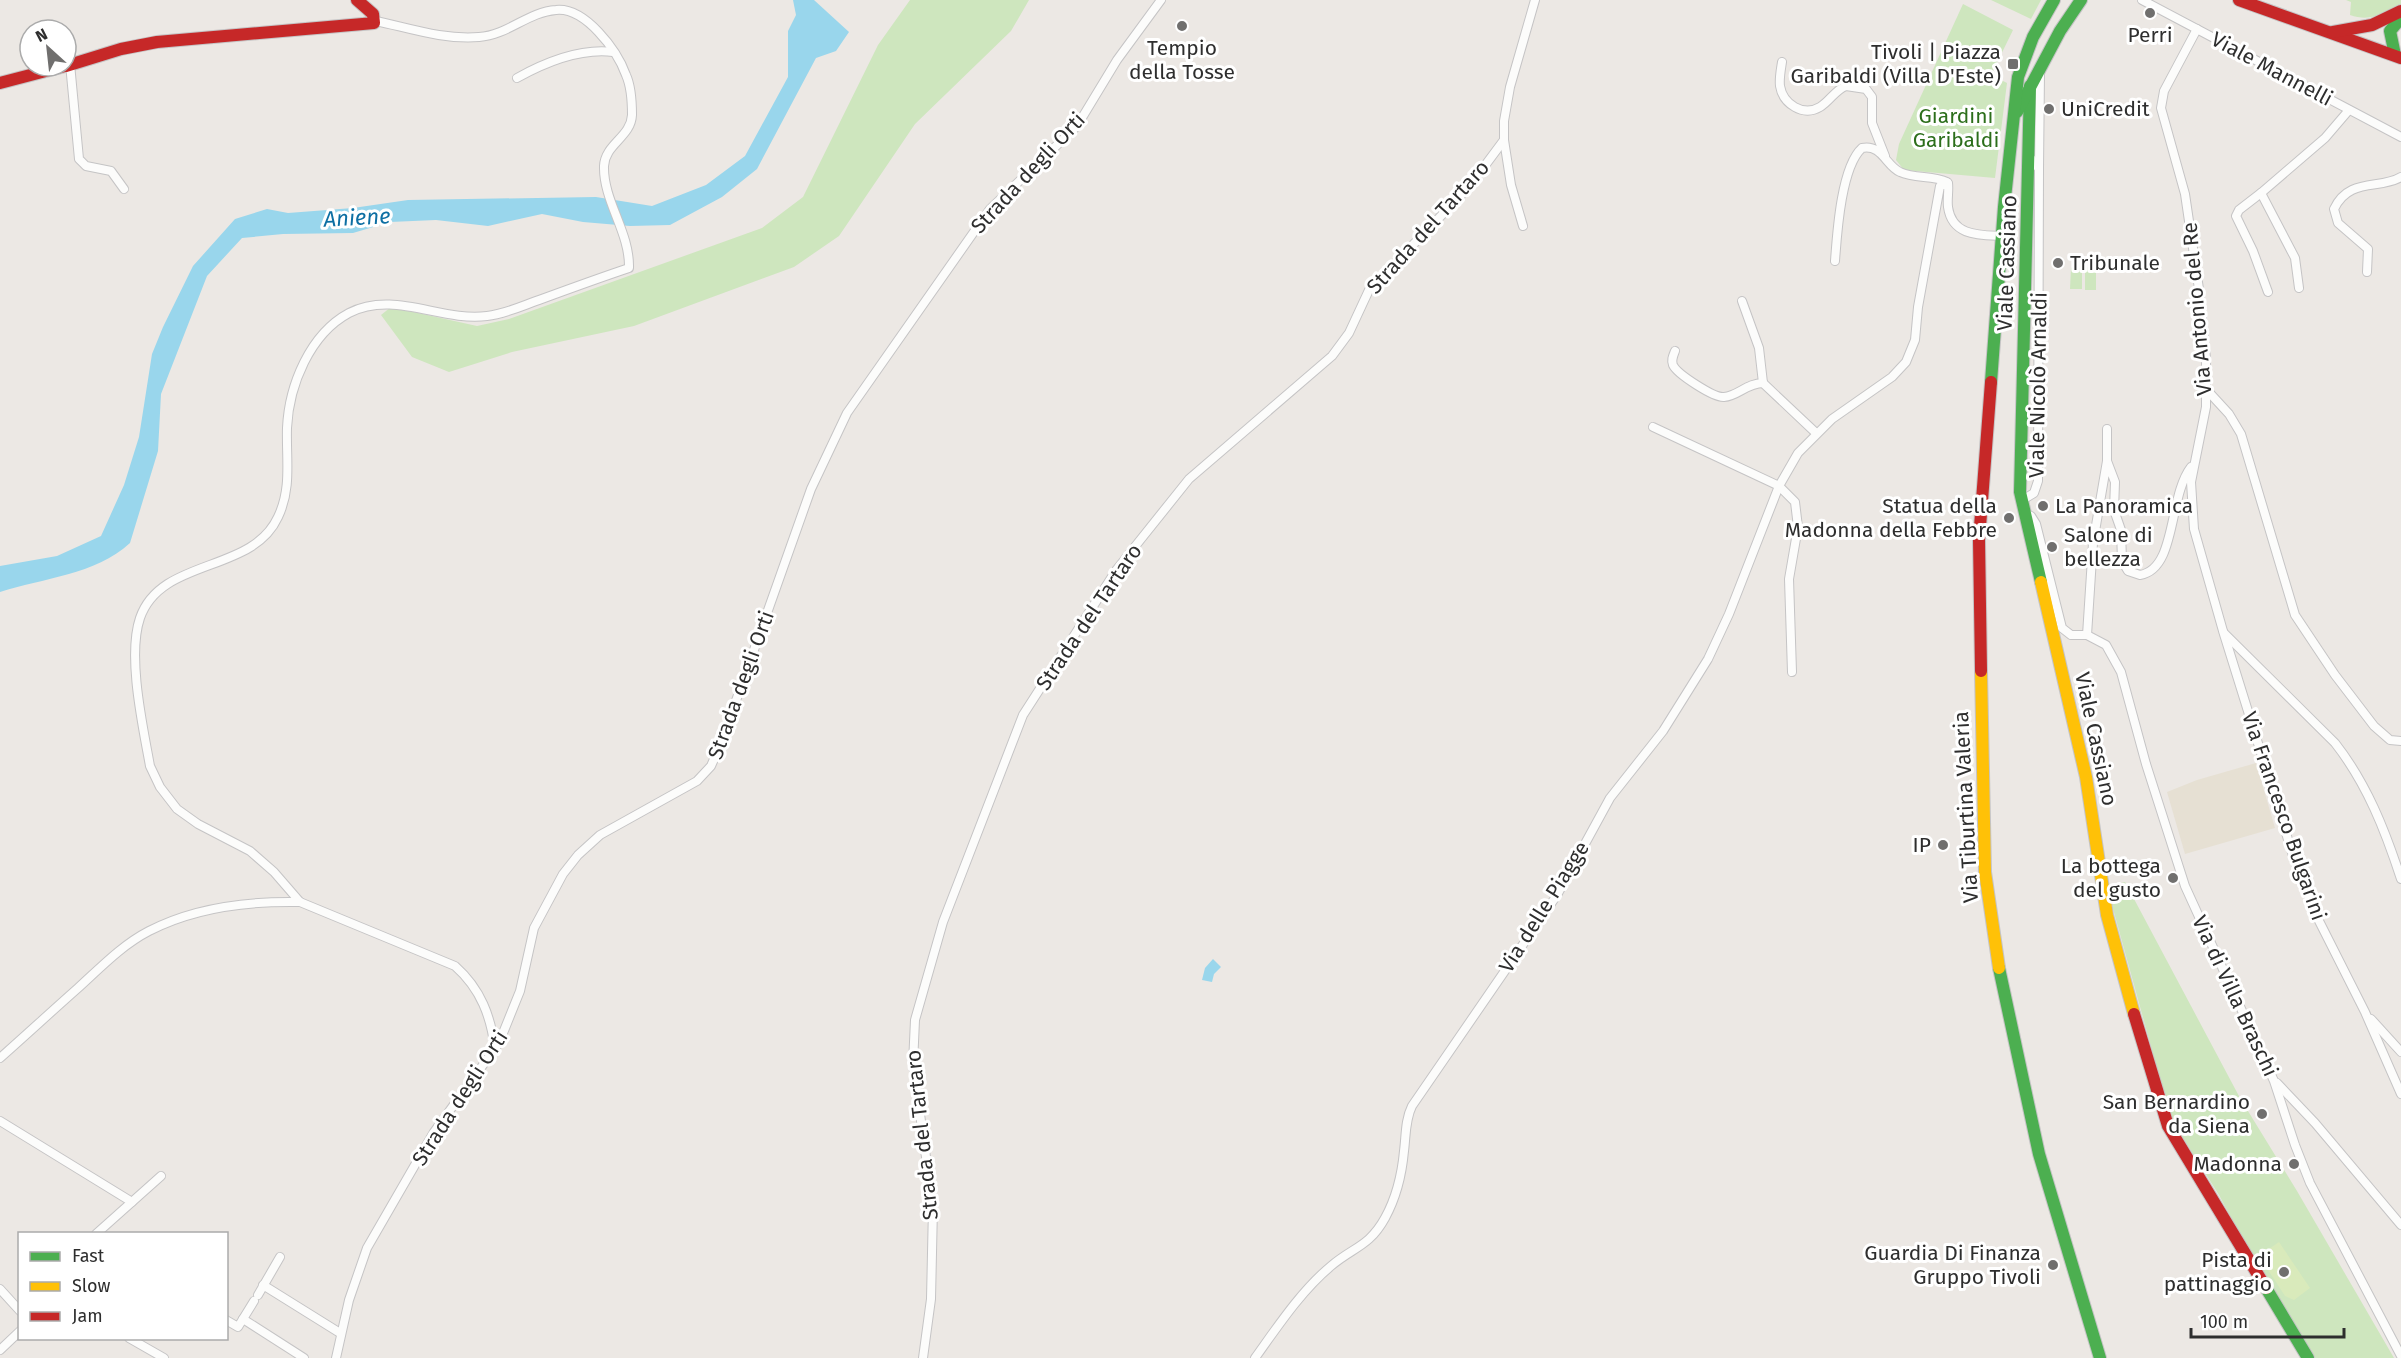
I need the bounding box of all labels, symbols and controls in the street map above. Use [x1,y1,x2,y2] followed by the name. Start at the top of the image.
[2143,6,2157,20] marker: Perri
[18,18,78,78] north arrow
[1175,19,1189,33] marker: Tempio della Tosse
[2127,22,2173,48] place label: Perri
[32,24,50,46] text: N
[2207,26,2337,112] street label: Viale Mannelli
[1129,35,1235,85] place label: Tempio della Tosse
[1791,39,2001,89] place label: Tivoli | Piazza Garibaldi (Villa D'Este)
[2006,57,2020,71] marker: Tivoli | Piazza Garibaldi (Villa D'Este)
[2061,96,2150,122] place label: UniCredit
[2042,102,2056,116] marker: UniCredit
[1913,103,1999,153] park label: Giardini Garibaldi
[965,107,1091,239] street label: Strada degli Orti
[1361,155,1495,299] street label: Strada del Tartaro
[1992,195,2022,331] street label: Viale Cassiano
[322,202,391,233] water label: Aniene
[2176,221,2218,397] street label: Via Antonio del Re
[2070,250,2160,276] place label: Tribunale
[2051,256,2065,270] marker: Tribunale
[2023,292,2053,478] street label: Viale Nicolò Arnaldi
[1785,493,1997,543] place label: Statua della Madonna della Febbre
[2055,493,2193,519] place label: La Panoramica
[2036,499,2050,513] marker: La Panoramica
[2002,511,2016,525] marker: Statua della Madonna della Febbre
[2064,522,2153,572] place label: Salone di bellezza
[1030,539,1148,695] street label: Strada del Tartaro
[2045,540,2059,554] marker: Salone di bellezza
[702,607,780,763] street label: Strada degli Orti
[2069,670,2123,808] street label: Viale Cassiano
[2236,708,2332,924] street label: Via Francesco Bulgarini
[1948,710,1984,904] street label: Via Tiburtina Valeria
[1913,832,1931,858] place label: IP
[1493,836,1595,978] street label: Via delle Piagge
[1936,838,1950,852] marker: IP
[2061,853,2161,903] place label: La bottega del gusto
[2166,871,2180,885] marker: La bottega del gusto
[2186,911,2284,1081] street label: Via di Villa Braschi
[407,1025,513,1171] street label: Strada degli Orti
[900,1049,944,1221] street label: Strada del Tartaro
[2103,1089,2250,1139] place label: San Bernardino da Siena
[2255,1107,2269,1121] marker: San Bernardino da Siena
[2193,1151,2282,1177] place label: Madonna
[2287,1157,2301,1171] marker: Madonna
[18,1232,228,1340] legend
[1864,1240,2041,1290] place label: Guardia Di Finanza Gruppo Tivoli
[72,1245,105,1267] text: Fast
[2164,1247,2272,1297] place label: Pista di pattinaggio
[2046,1258,2060,1272] marker: Guardia Di Finanza Gruppo Tivoli
[2277,1265,2291,1279] marker: Pista di pattinaggio
[72,1275,111,1297] text: Slow
[2191,1301,2344,1339] scale bar
[72,1305,103,1327] text: Jam
[2200,1311,2248,1333] text: 100 m

